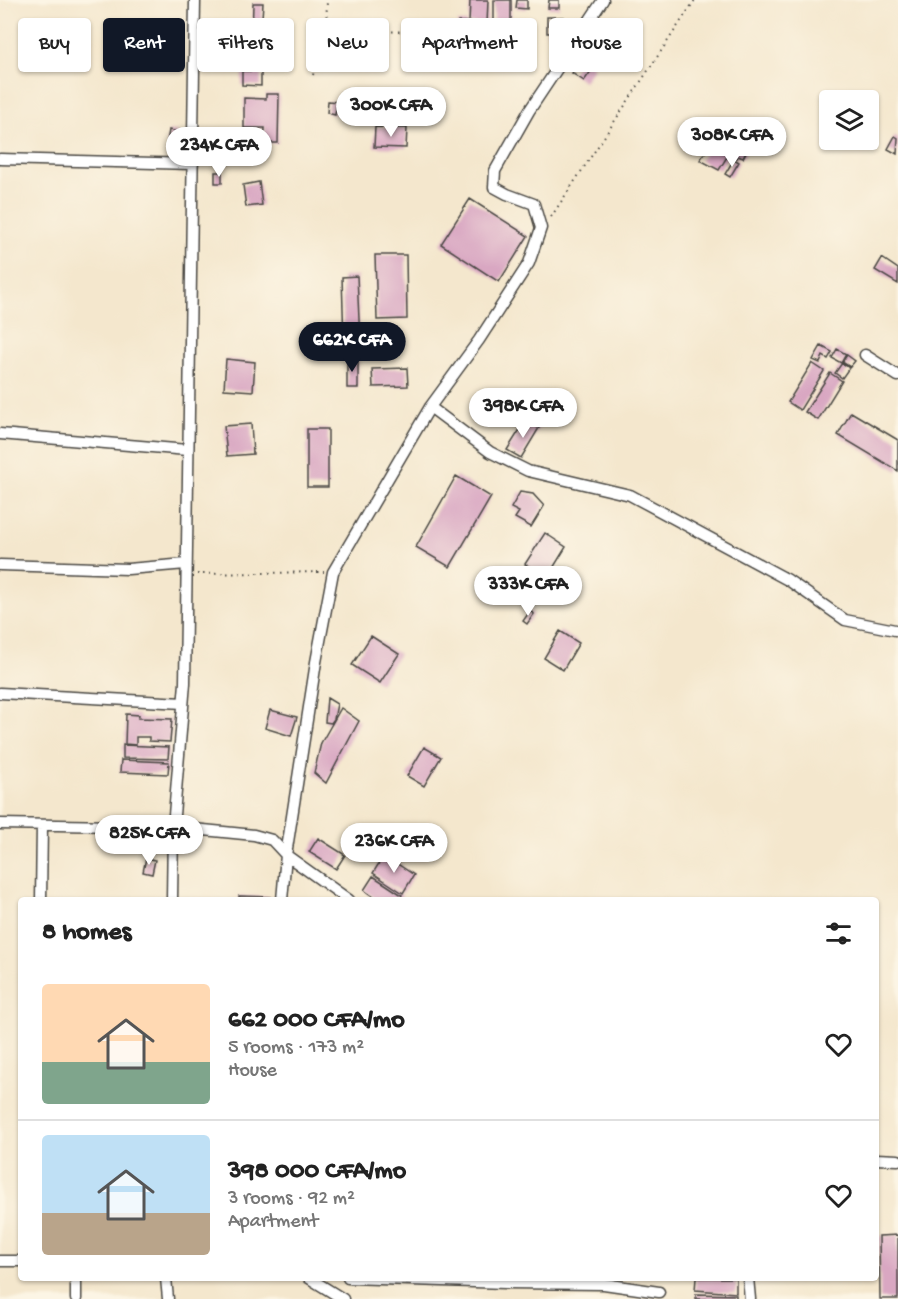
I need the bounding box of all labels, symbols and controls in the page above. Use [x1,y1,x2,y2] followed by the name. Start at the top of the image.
[18,18,91,72] chip: Buy
[103,18,185,72] chip: Rent
[197,18,294,72] chip: Filters
[306,18,389,72] chip: New
[401,18,537,72] chip: Apartment
[549,18,643,72] chip: House
[329,87,453,138] pin: 300K CFA
[819,90,879,150] map controls
[819,90,879,150] button: layers
[350,95,432,118] text: 300K CFA
[670,117,794,168] pin: 308K CFA
[691,125,773,148] text: 308K CFA
[157,127,281,178] pin: 234K CFA
[180,135,258,158] text: 234K CFA
[290,322,414,373] pin: 662K CFA
[313,330,391,353] text: 662K CFA
[461,388,585,439] pin: 398K CFA
[483,396,563,419] text: 398K CFA
[466,566,590,617] pin: 333K CFA
[488,574,568,597] text: 333K CFA
[87,815,211,866] pin: 825K CFA
[109,823,189,846] text: 825K CFA
[332,823,456,874] pin: 236K CFA
[355,831,433,854] text: 236K CFA
[822,917,855,950] icon: filters
[42,918,131,949] text: 8 homes
[228,1006,405,1037] text: 662 000 CFA/mo
[90,1008,162,1080] icon: home
[822,1028,855,1061] icon: heart
[228,1037,364,1060] text: 5 rooms · 173 m²
[228,1060,277,1083] text: House
[228,1157,406,1188] text: 398 000 CFA/mo
[90,1159,162,1231] icon: home
[822,1179,855,1212] icon: heart
[228,1188,355,1211] text: 3 rooms · 92 m²
[228,1211,318,1234] text: Apartment

